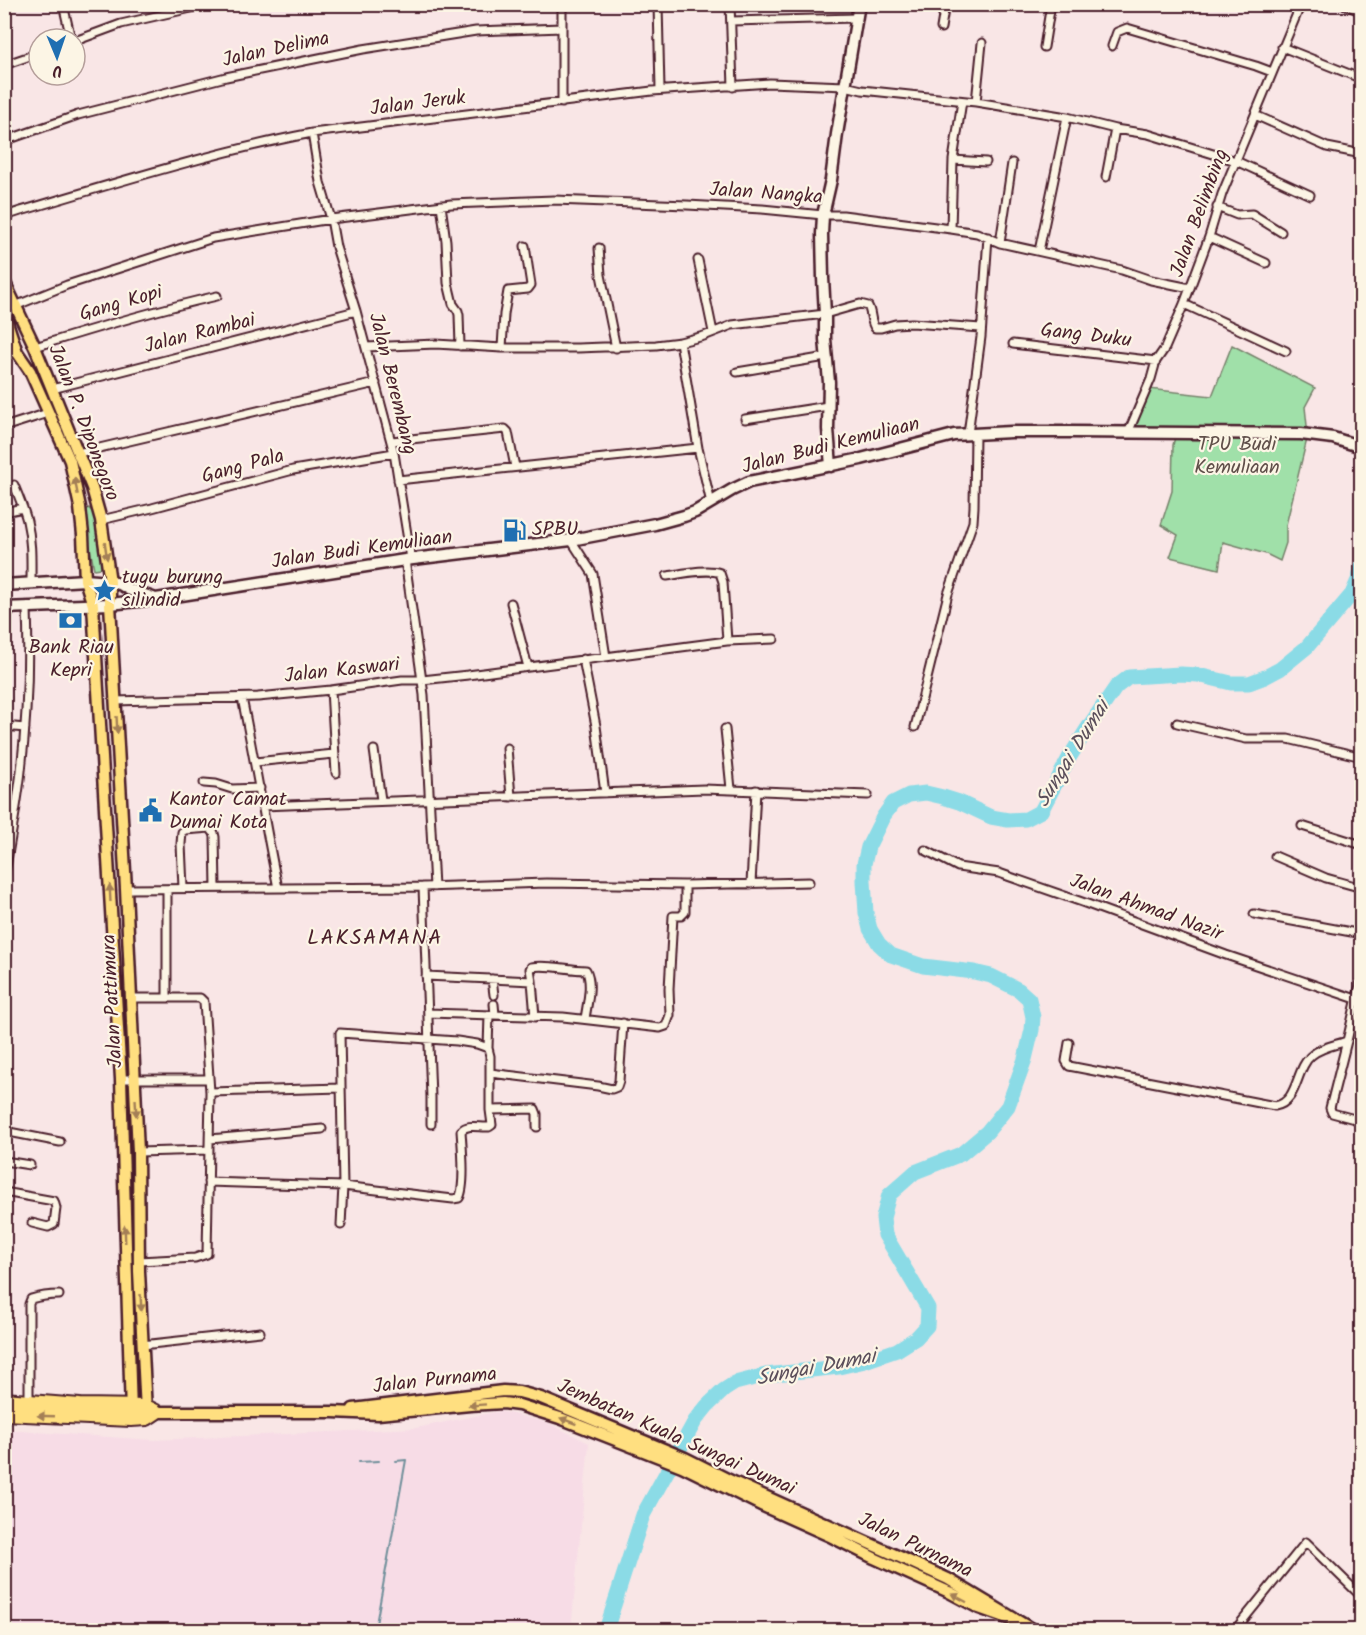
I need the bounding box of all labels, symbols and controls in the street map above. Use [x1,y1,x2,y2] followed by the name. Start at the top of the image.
[220,23,332,77] street label: Jalan Delima
[27,27,87,87] north arrow
[52,58,63,83] text: U
[369,82,468,126] street label: Jalan Jeruk
[1162,144,1238,282] street label: Jalan Belimbing
[708,174,824,214] street label: Jalan Nangka
[76,277,167,331] street label: Gang Kopi
[141,304,260,363] street label: Jalan Rambai
[359,310,425,458] street label: Jalan Berembang
[1039,315,1134,357] street label: Gang Duku
[38,340,128,506] street label: Jalan P. Diponegoro
[739,408,923,484] street label: Jalan Budi Kemuliaan
[1194,429,1280,484] park label: TPU Budi Kemuliaan
[198,441,288,493] street label: Gang Pala
[71,476,80,495] one-way arrow
[532,514,578,546] place label: SPBU
[501,517,527,543] fuel station icon: SPBU
[270,521,454,579] street label: Jalan Budi Kemuliaan
[101,542,110,561] one-way arrow
[122,562,223,617] place label: tugu burung silindid
[91,577,117,603] place icon: tugu burung silindid
[58,607,84,633] bank icon: Bank Riau Kepri
[28,632,114,687] place label: Bank Riau Kepri
[283,649,402,693] street label: Jalan Kaswari
[1027,691,1121,814] water label: Sungai Dumai
[112,715,121,734] one-way arrow
[169,784,287,839] place label: Kantor Camat Dumai Kota
[138,798,164,824] public building icon: Kantor Camat Dumai Kota
[1065,865,1228,951] street label: Jalan Ahmad Nazir
[105,883,114,902] one-way arrow
[307,921,443,956] district label: LAKSAMANA
[94,933,132,1069] street label: Jalan Pattimura
[131,1099,140,1118] one-way arrow
[121,1225,130,1244] one-way arrow
[136,1293,145,1312] one-way arrow
[754,1340,882,1396] water label: Sungai Dumai
[372,1359,498,1403] street label: Jalan Purnama
[552,1371,802,1506] street label: Jembatan Kuala Sungai Dumai
[468,1400,487,1409] one-way arrow
[37,1411,56,1420] one-way arrow
[559,1416,577,1425] one-way arrow
[852,1504,978,1588] street label: Jalan Purnama
[951,1593,968,1603] one-way arrow

